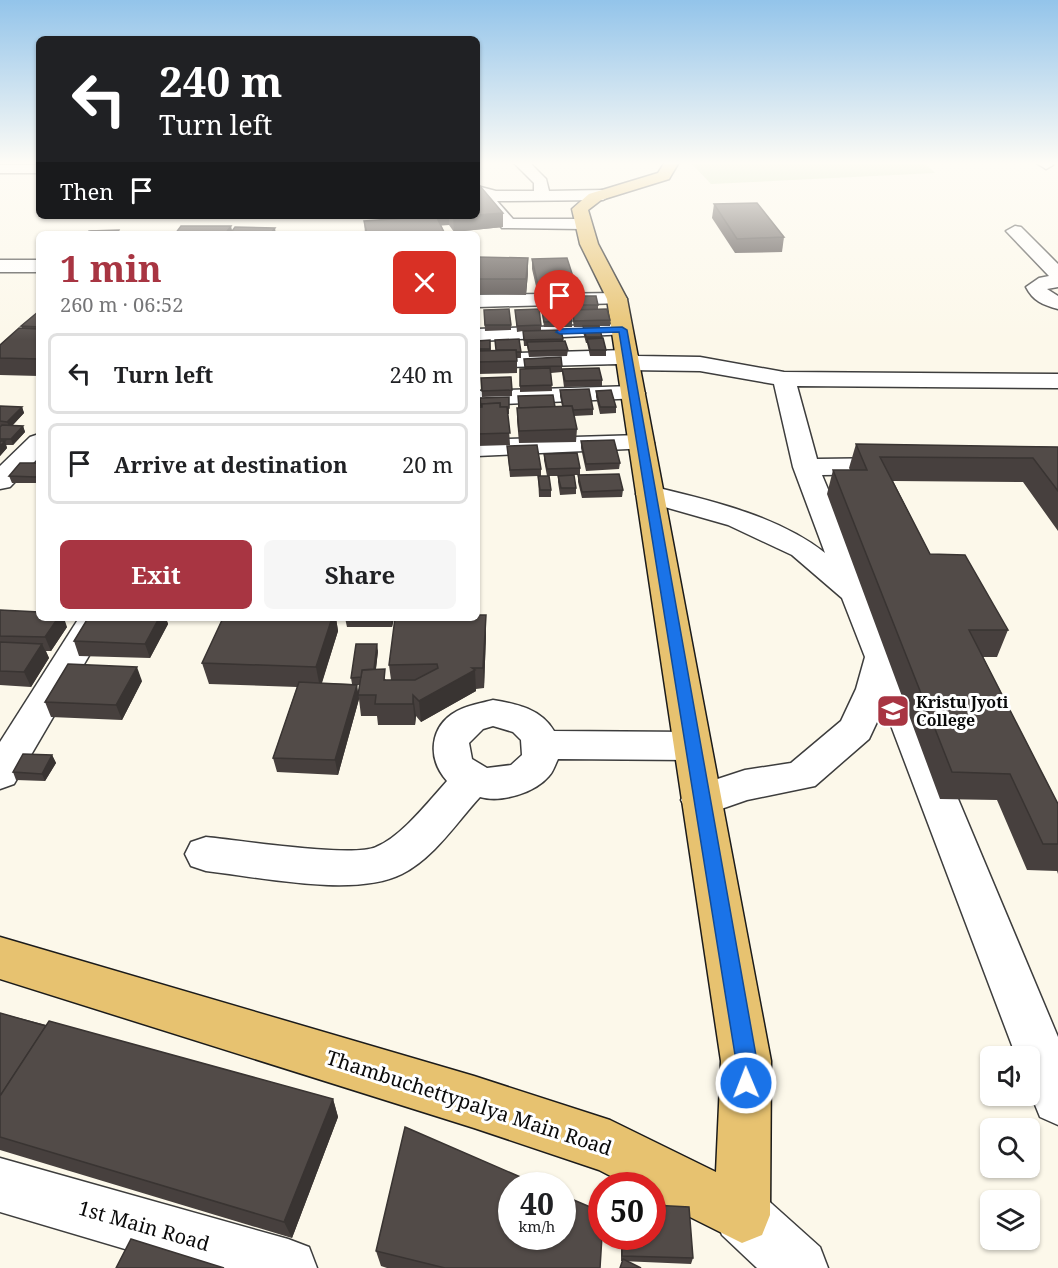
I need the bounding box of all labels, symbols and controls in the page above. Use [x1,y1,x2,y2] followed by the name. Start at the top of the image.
[159,52,283,109] text: 240 m
[60,60,138,138] icon: left
[159,106,272,143] text: Turn left
[125,174,158,207] icon: arrive
[60,176,113,206] text: Then
[60,244,162,293] text: 1 min
[393,251,456,314] button: close
[534,270,585,332] pin
[543,279,576,312] icon: arrive
[60,291,183,318] text: 260 m · 06:52
[63,357,96,390] icon: left
[114,359,213,389] text: Turn left
[390,359,453,389] text: 240 m
[63,447,96,480] icon: arrive
[114,449,348,479] text: Arrive at destination
[402,449,453,479] text: 20 m
[60,540,252,609] button: Exit
[264,540,456,609] button: Share
[916,691,1009,731] place label: Kristu Jyoti College
[875,693,911,729] school or university icon: Kristu Jyoti College
[323,1043,615,1162] street label: Thambuchettypalya Main Road
[980,1046,1040,1250] map controls
[980,1046,1040,1106] button: sound
[714,1051,778,1115] position arrow
[980,1118,1040,1178] button: search
[588,1172,666,1250] speed limit sign: 50
[520,1183,554,1224] text: 40
[980,1190,1040,1250] button: layers
[75,1194,213,1257] street label: 1st Main Road
[519,1216,555,1236] text: km/h

